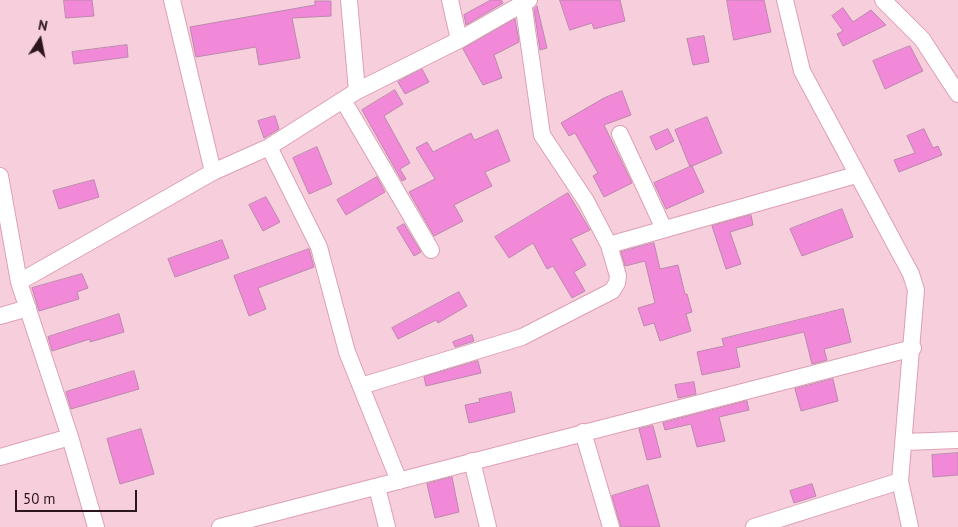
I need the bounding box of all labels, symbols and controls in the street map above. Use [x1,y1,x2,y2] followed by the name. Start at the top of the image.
[15,15,65,65] north arrow
[37,16,49,35] text: N
[18,480,140,512] scale bar
[23,489,56,508] text: 50 m

